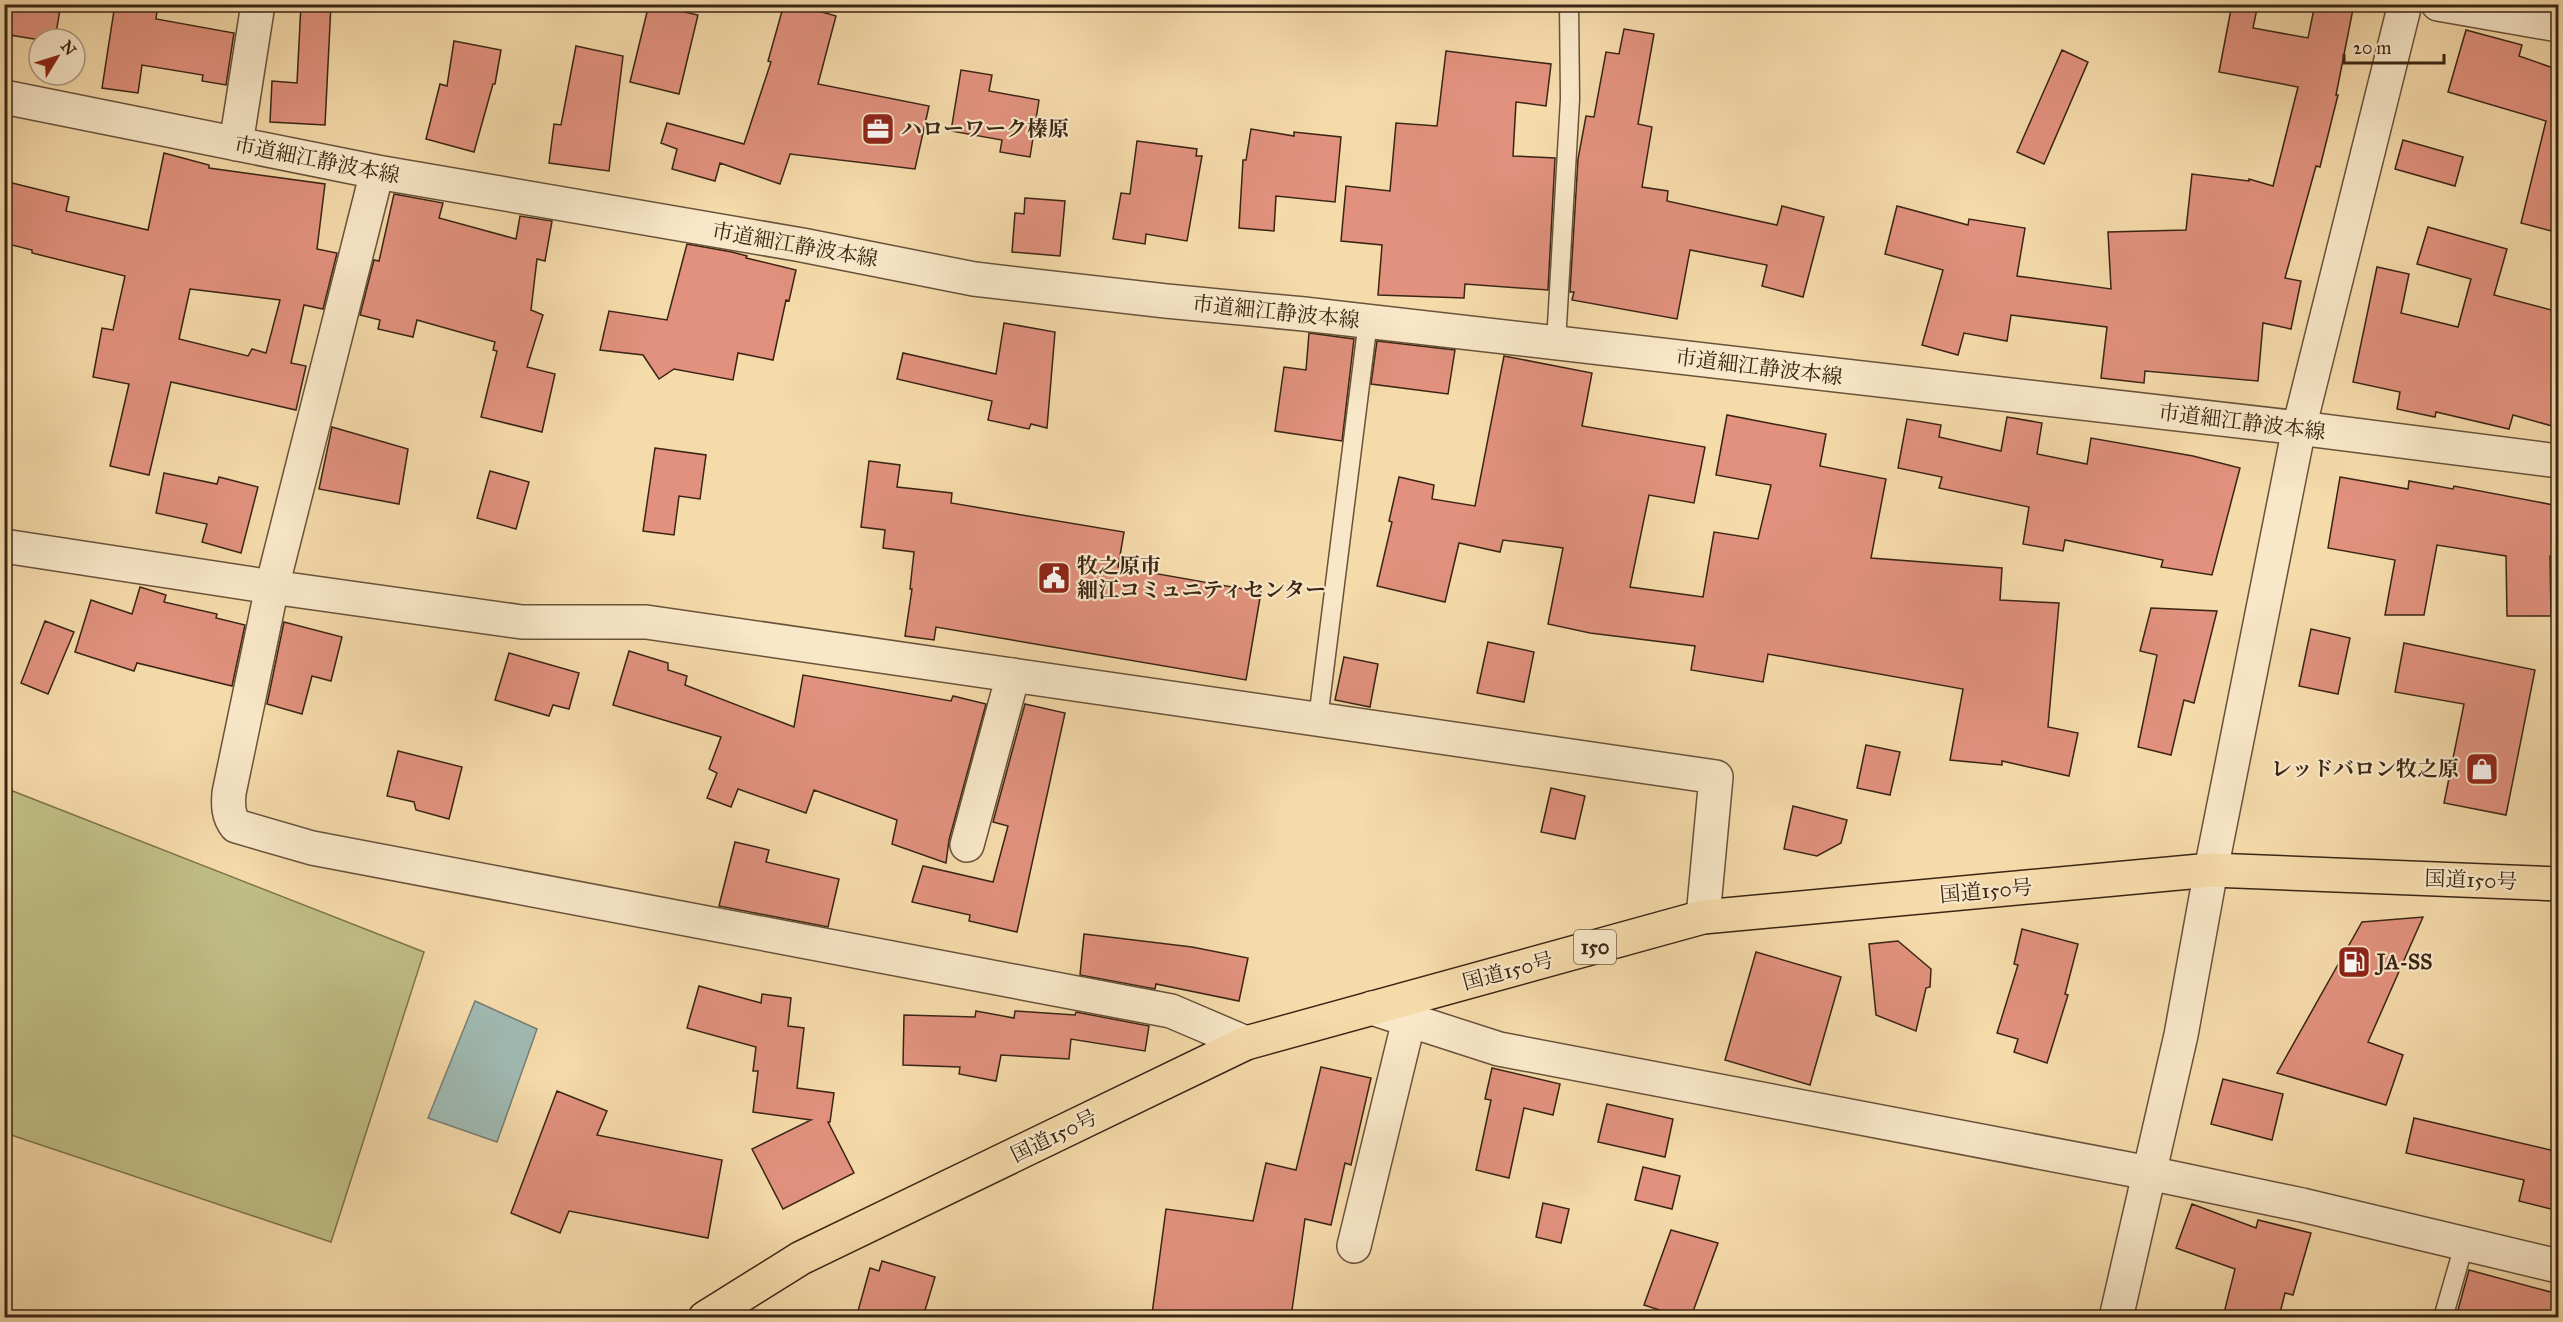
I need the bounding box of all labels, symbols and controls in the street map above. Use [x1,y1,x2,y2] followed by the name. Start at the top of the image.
[27,27,87,87] north arrow
[2344,27,2444,65] scale bar
[57,37,80,60] text: N
[2353,37,2391,59] text: 20 m
[860,111,896,147] office icon: ハローワーク榛原
[901,116,1069,142] place label: ハローワーク榛原
[232,131,402,189] street label: 市道細江静波本線
[710,218,880,272] street label: 市道細江静波本線
[1191,290,1361,334] street label: 市道細江静波本線
[1674,344,1844,390] street label: 市道細江静波本線
[2157,399,2327,445] street label: 市道細江静波本線
[1077,553,1326,603] place label: 牧之原市 細江コミュニティセンター
[1036,560,1072,596] public building icon: 牧之原市 細江コミュニティセンター
[2464,751,2500,787] shop icon: レッドバロン牧之原
[2271,756,2459,782] place label: レッドバロン牧之原
[2424,865,2518,895] street label: 国道150号
[1938,874,2034,908] street label: 国道150号
[1574,930,1616,964] road number: 150
[2336,944,2372,980] fuel station icon: JA-SS
[1460,946,1556,996] street label: 国道150号
[2374,949,2432,976] place label: JA-SS
[1006,1104,1102,1168] street label: 国道150号

